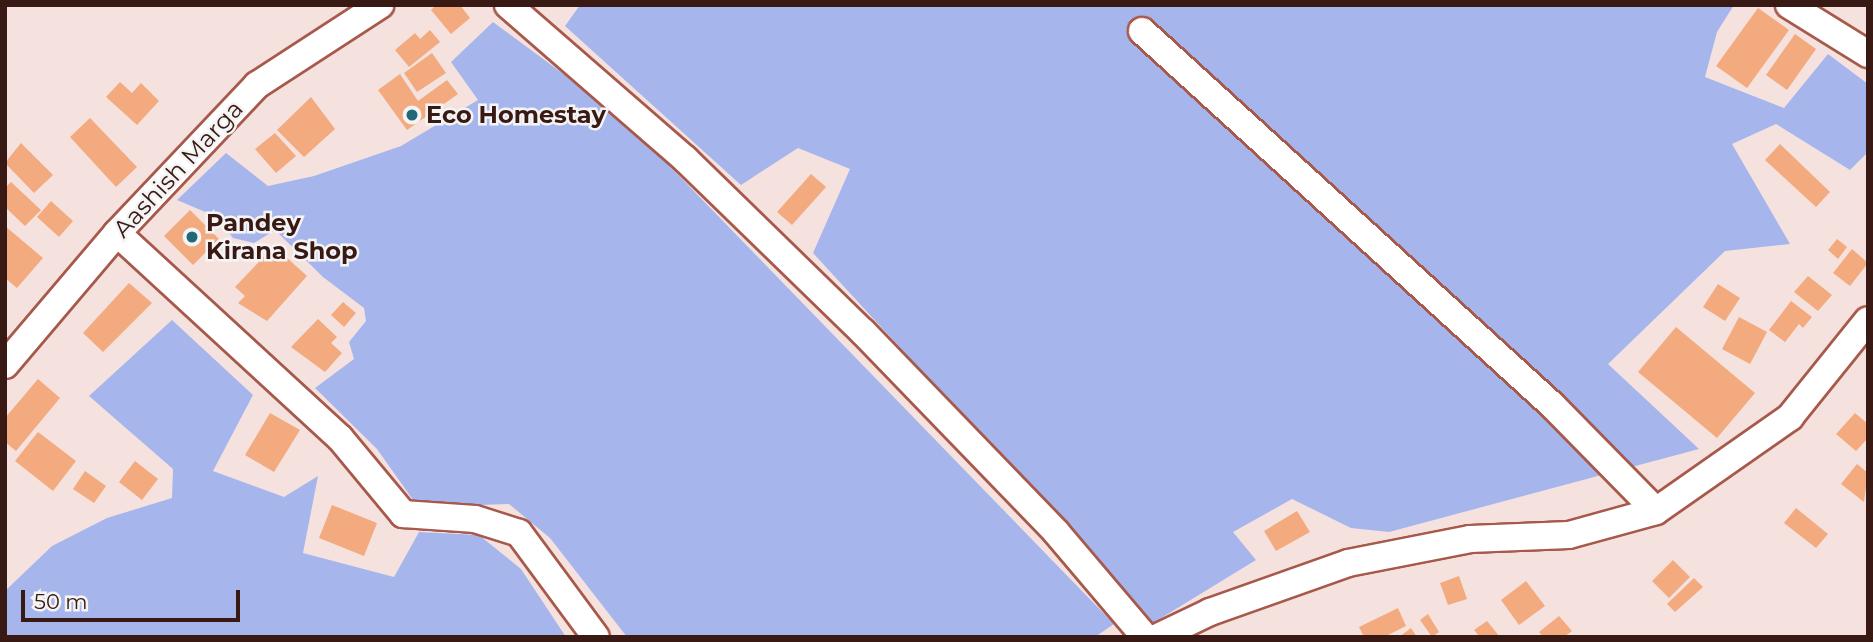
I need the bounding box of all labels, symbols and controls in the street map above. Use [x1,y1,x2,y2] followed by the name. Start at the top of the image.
[107,94,249,244] street label: Aashish Marga
[426,101,606,129] place label: Eco Homestay
[404,107,420,123] marker: Eco Homestay
[206,209,358,265] place label: Pandey Kirana Shop
[184,229,200,245] marker: Pandey Kirana Shop
[24,576,243,620] scale bar
[34,589,88,614] text: 50 m

